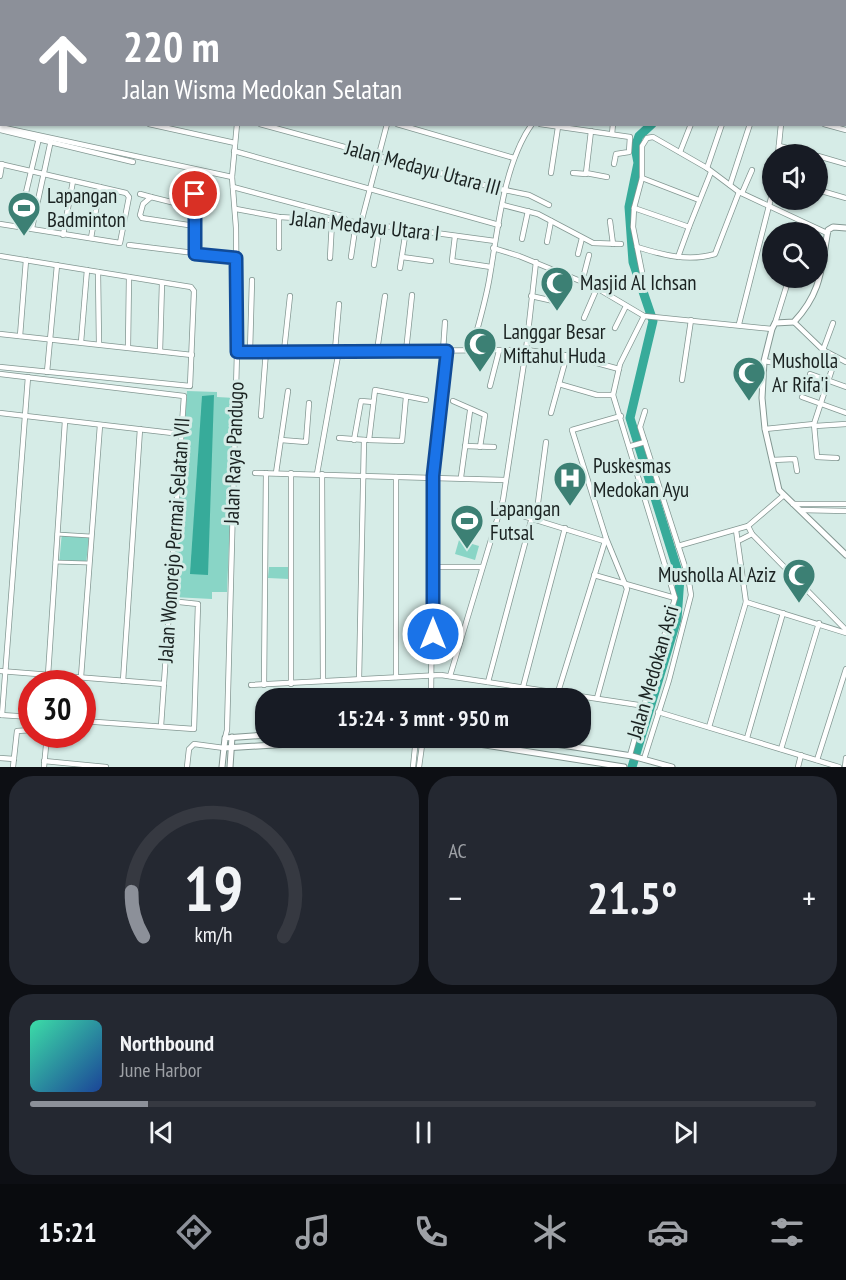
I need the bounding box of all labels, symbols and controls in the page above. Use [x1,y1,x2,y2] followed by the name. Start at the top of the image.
[123,19,220,74] text: 220 m
[24,24,102,102] icon: ahead
[123,72,402,106] text: Jalan Wisma Medokan Selatan
[341,134,504,201] street label: Jalan Medayu Utara III
[762,144,828,288] map controls
[762,144,828,210] button: sound
[169,168,220,219] pin
[178,177,211,210] icon: arrive
[47,182,126,233] place label: Lapangan Badminton
[6,190,42,237] sports icon: Lapangan Badminton
[288,204,441,247] street label: Jalan Medayu Utara I
[762,222,828,288] button: search
[539,265,575,312] mosque icon: Masjid Al Ichsan
[580,269,697,296] place label: Masjid Al Ichsan
[503,318,606,369] place label: Langgar Besar Miftahul Huda
[462,326,498,373] mosque icon: Langgar Besar Miftahul Huda
[772,347,838,398] place label: Musholla Ar Rifa'i
[731,355,767,402] mosque icon: Musholla Ar Rifa'i
[217,381,249,526] street label: Jalan Raya Pandugo
[151,417,196,664] street label: Jalan Wonorejo Permai Selatan VII
[593,452,689,503] place label: Puskesmas Medokan Ayu
[552,460,588,507] hospital icon: Puskesmas Medokan Ayu
[490,495,560,546] place label: Lapangan Futsal
[449,503,485,550] sports icon: Lapangan Futsal
[781,557,817,604] mosque icon: Musholla Al Aziz
[658,561,776,588] place label: Musholla Al Aziz
[401,602,465,666] position arrow
[620,602,684,743] street label: Jalan Medokan Asri
[18,670,96,748] speed limit sign: 30
[337,704,509,732] text: 15:24 · 3 mnt · 950 m
[449,838,467,864] text: AC
[184,847,244,928] text: 19
[587,868,677,926] text: 21.5°
[449,876,462,919] text: −
[802,876,816,919] text: +
[195,921,233,949] text: km/h
[120,1029,214,1057] text: Northbound
[120,1057,202,1083] text: June Harbor
[145,1116,178,1149] icon: previous
[407,1116,440,1149] icon: pause
[669,1116,702,1149] icon: next
[173,1211,215,1253] icon: directions
[292,1211,334,1253] icon: music
[410,1211,452,1253] icon: phone
[529,1211,571,1253] icon: climate
[647,1211,689,1253] icon: car
[766,1211,808,1253] icon: filters
[38,1215,97,1249] text: 15:21

